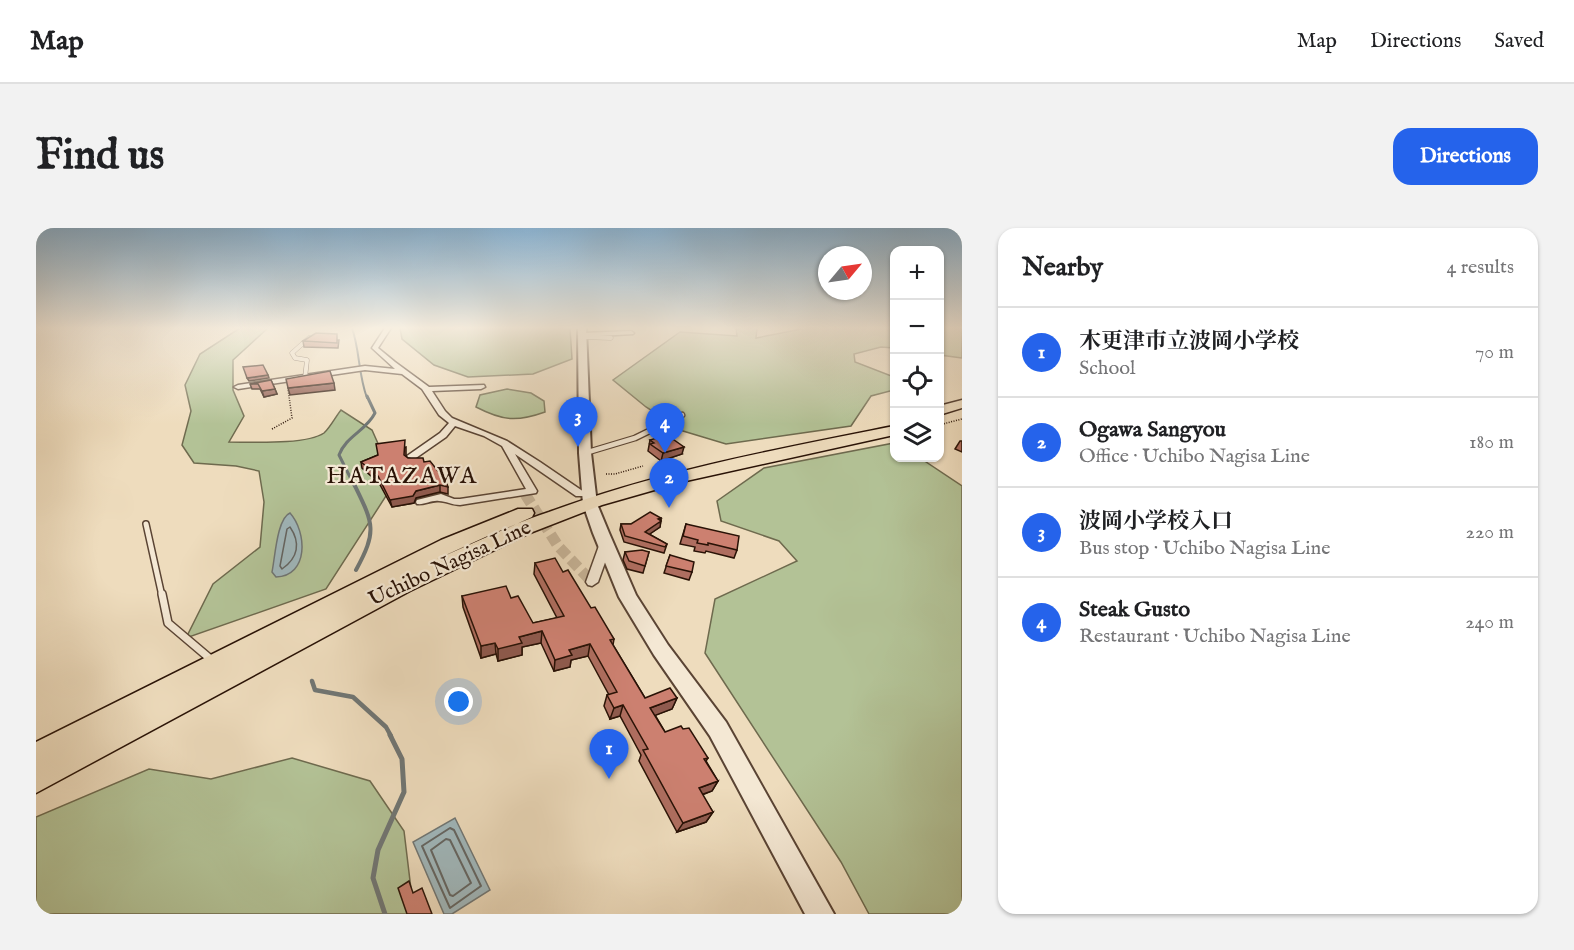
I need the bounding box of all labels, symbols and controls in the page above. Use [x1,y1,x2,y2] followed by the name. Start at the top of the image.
[30,24,84,59] text: Map
[1297,28,1337,55] text: Map
[1370,28,1461,55] text: Directions
[1494,28,1544,55] text: Saved
[1393,128,1538,185] button: Directions
[36,130,164,183] text: Find us
[818,246,872,300] north arrow
[890,246,944,462] map controls
[890,246,944,300] button: +
[1022,251,1103,284] text: Nearby
[1447,255,1514,280] text: 4 results
[890,300,944,354] button: −
[1079,328,1299,356] text: 木更津市立波岡小学校
[1038,340,1045,365] text: 1
[1475,340,1514,365] text: 70 m
[890,354,944,408] button: locate
[1079,356,1135,381] text: School
[558,398,598,447] pin: 3
[646,404,684,453] pin: 4
[890,408,944,462] button: layers
[1079,416,1226,444] text: Ogawa Sangyou
[1037,430,1046,455] text: 2
[1469,430,1514,455] text: 180 m
[1079,444,1310,469] text: Office · Uchibo Nagisa Line
[650,458,688,508] pin: 2
[326,461,478,492] district label: HATAZAWA
[1079,508,1233,536] text: 波岡小学校入口
[364,514,536,613] street label: Uchibo Nagisa Line
[1038,520,1045,545] text: 3
[1466,520,1514,545] text: 220 m
[1079,536,1330,561] text: Bus stop · Uchibo Nagisa Line
[1079,596,1190,624] text: Steak Gusto
[1037,610,1046,635] text: 4
[1465,610,1514,635] text: 240 m
[1079,624,1351,649] text: Restaurant · Uchibo Nagisa Line
[444,687,473,716] your location
[590,730,628,779] pin: 1

